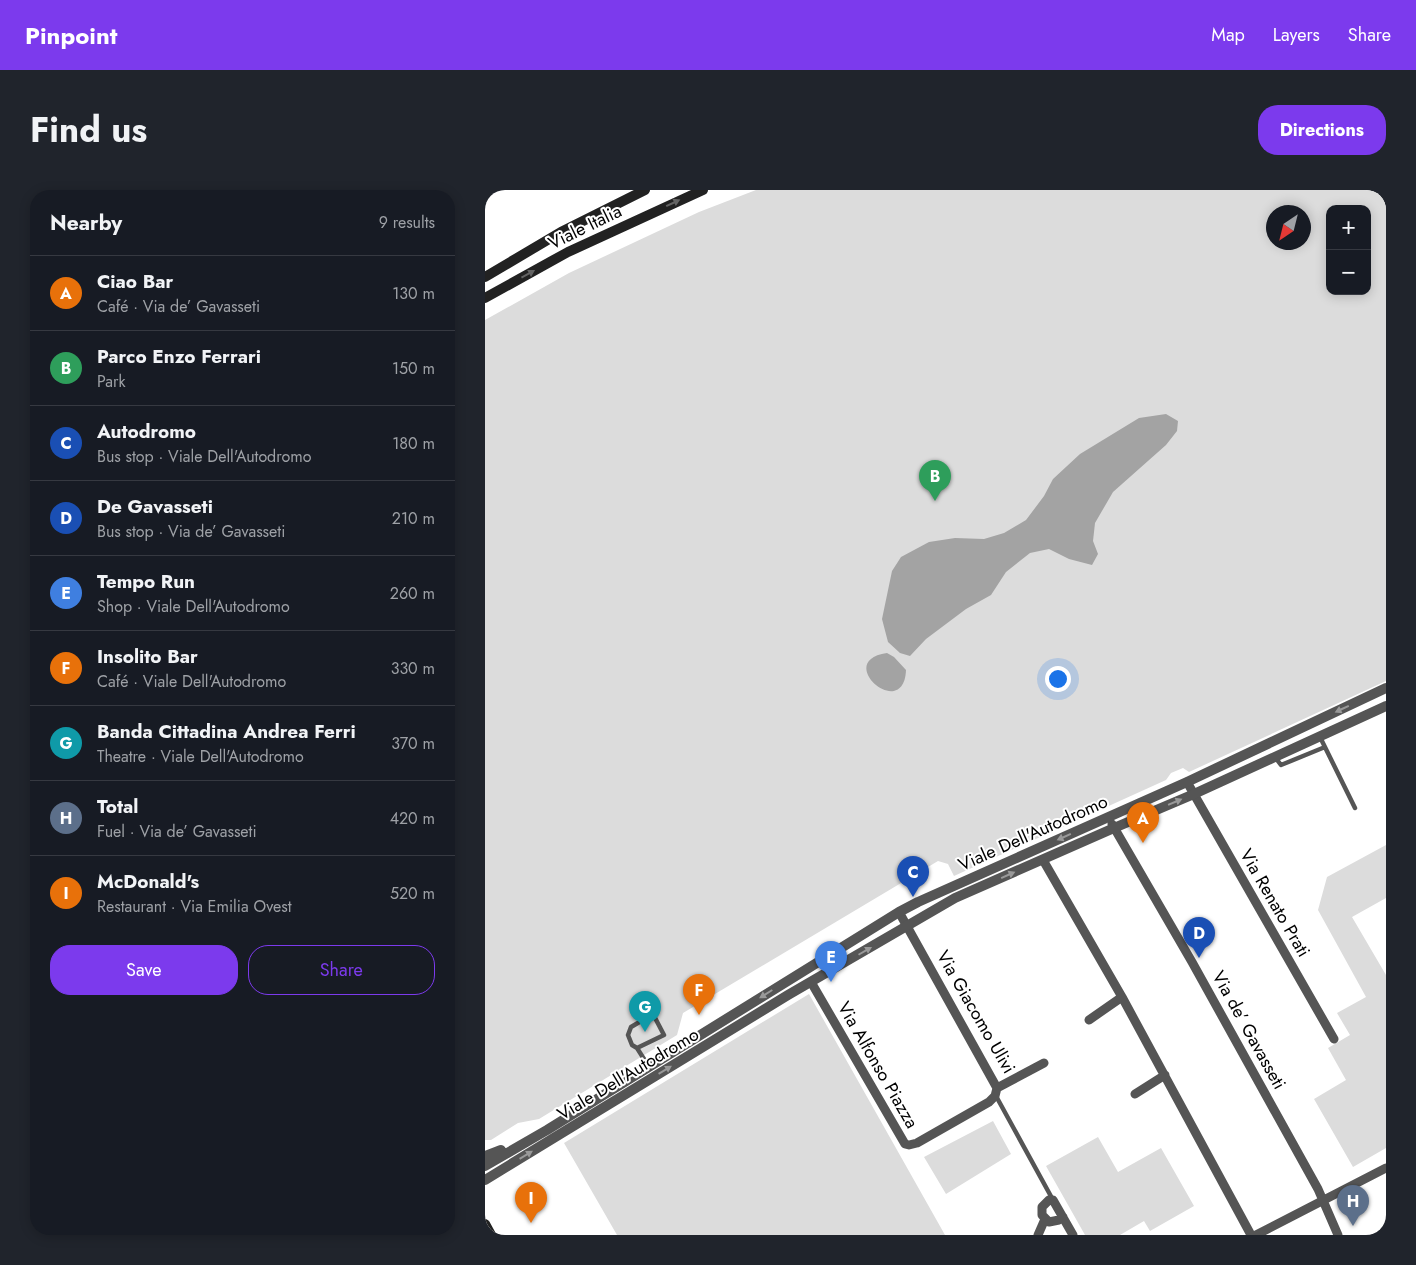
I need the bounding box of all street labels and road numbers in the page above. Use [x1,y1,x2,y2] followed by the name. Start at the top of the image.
[544,198,626,256] street label: Viale Italia
[954,788,1112,878] street label: Viale Dell'Autodromo
[1233,844,1317,962] street label: Via Renato Prati
[930,946,1022,1078] street label: Via Giacomo Ulivi
[1206,966,1292,1094] street label: Via de’ Gavasseti
[831,997,925,1133] street label: Via Alfonso Piazza
[552,1021,704,1127] street label: Viale Dell'Autodromo

